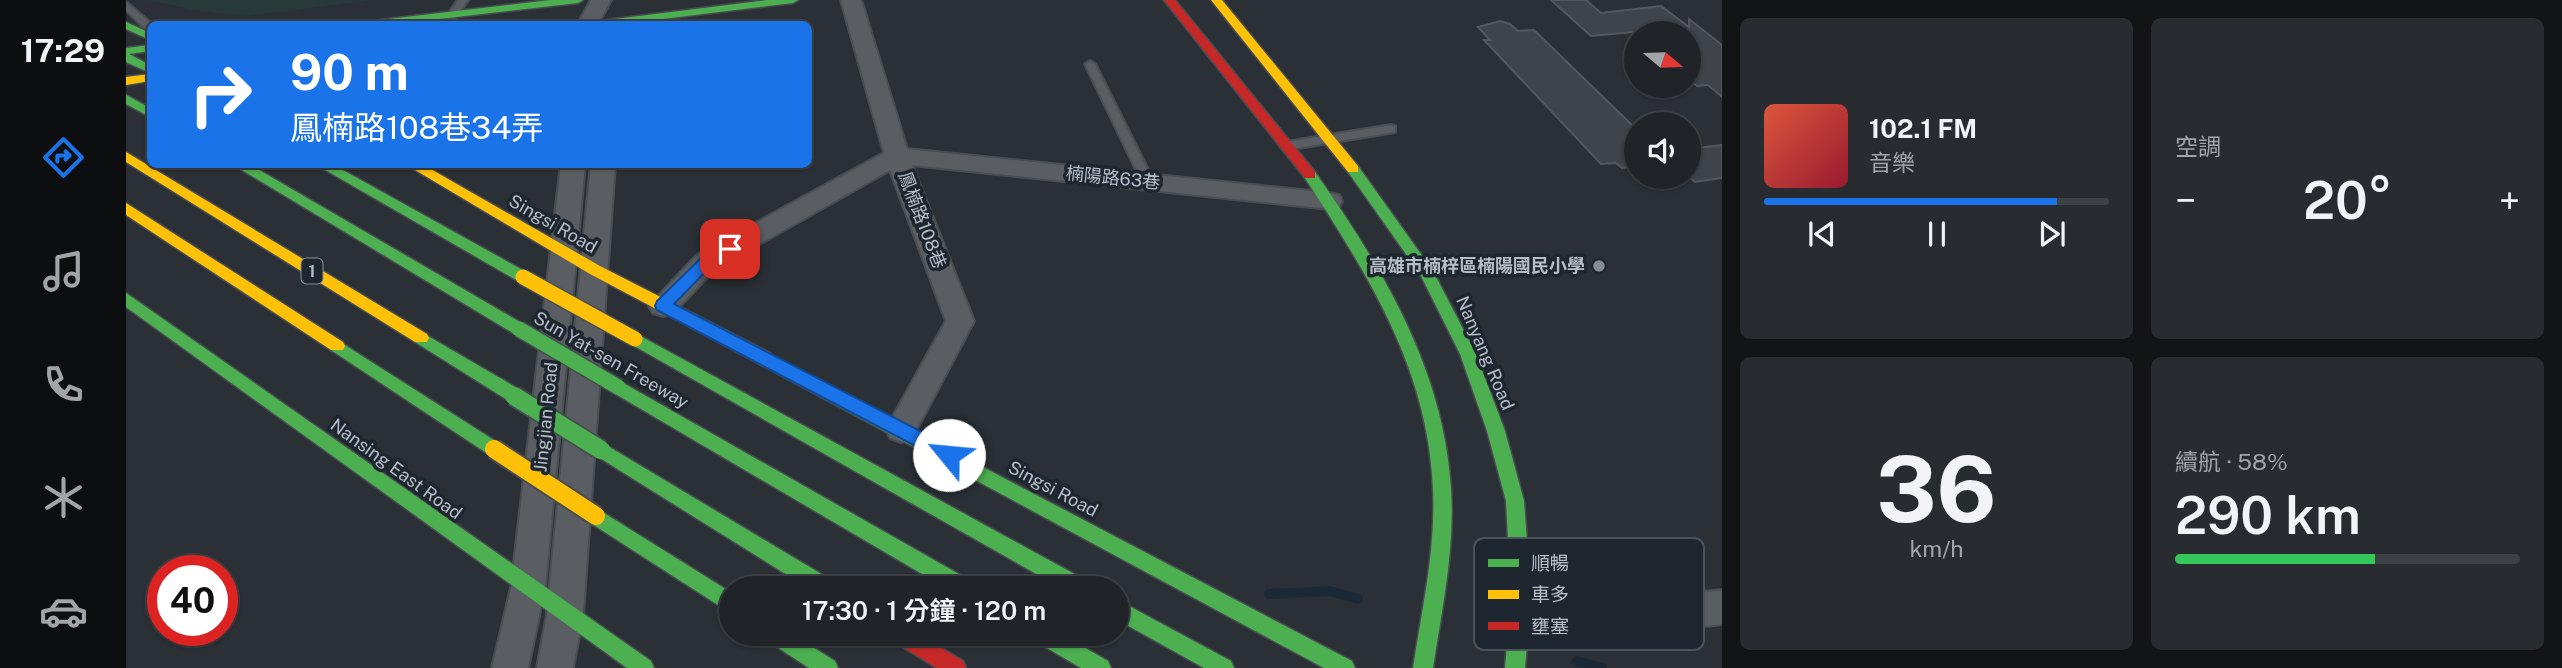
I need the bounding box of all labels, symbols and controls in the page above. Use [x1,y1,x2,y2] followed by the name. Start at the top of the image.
[1624,21,1701,98] north arrow
[1624,21,1701,189] map controls
[21,32,105,69] text: 17:29
[290,43,409,101] text: 90 m
[175,49,266,140] icon: right
[290,109,543,146] text: 鳳楠路108巷34弄
[1624,112,1701,189] button: sound
[1869,113,1977,144] text: 102.1 FM
[39,133,88,182] icon: directions
[2175,133,2221,160] text: 空調
[1869,149,1915,176] text: 音樂
[1065,162,1161,193] street label: 楠陽路63巷
[894,168,951,271] street label: 鳳楠路108巷
[2303,170,2392,231] text: 20°
[2175,178,2196,223] text: −
[2499,178,2520,223] text: +
[505,190,601,257] street label: Singsi Road
[1803,215,1841,253] icon: previous
[1918,215,1956,253] icon: pause
[2033,215,2071,253] icon: next
[700,219,760,279] pin
[711,230,749,268] icon: arrive
[39,247,88,296] icon: music
[1369,255,1585,276] place label: 高雄市楠梓區楠陽國民小學
[302,258,322,284] road number: 1
[1591,258,1607,274] marker: 高雄市楠梓區楠陽國民小學
[1452,293,1519,413] street label: Nanyang Road
[530,307,693,413] street label: Sun Yat-sen Freeway
[39,360,88,409] icon: phone
[529,361,562,473] street label: Jingjian Road
[327,414,466,523] street label: Nansing East Road
[912,418,986,492] position arrow
[1876,436,1997,542] text: 36
[2175,448,2288,475] text: 續航 · 58%
[1005,456,1102,521] street label: Singsi Road
[39,473,88,522] icon: climate
[2175,485,2361,546] text: 290 km
[1909,535,1964,562] text: km/h
[1474,538,1704,650] legend
[1531,552,1569,574] text: 順暢
[147,555,238,646] speed limit sign: 40
[1531,583,1569,605] text: 車多
[39,587,88,636] icon: car
[802,595,1046,626] text: 17:30 · 1 分鐘 · 120 m
[1531,615,1569,637] text: 壅塞

